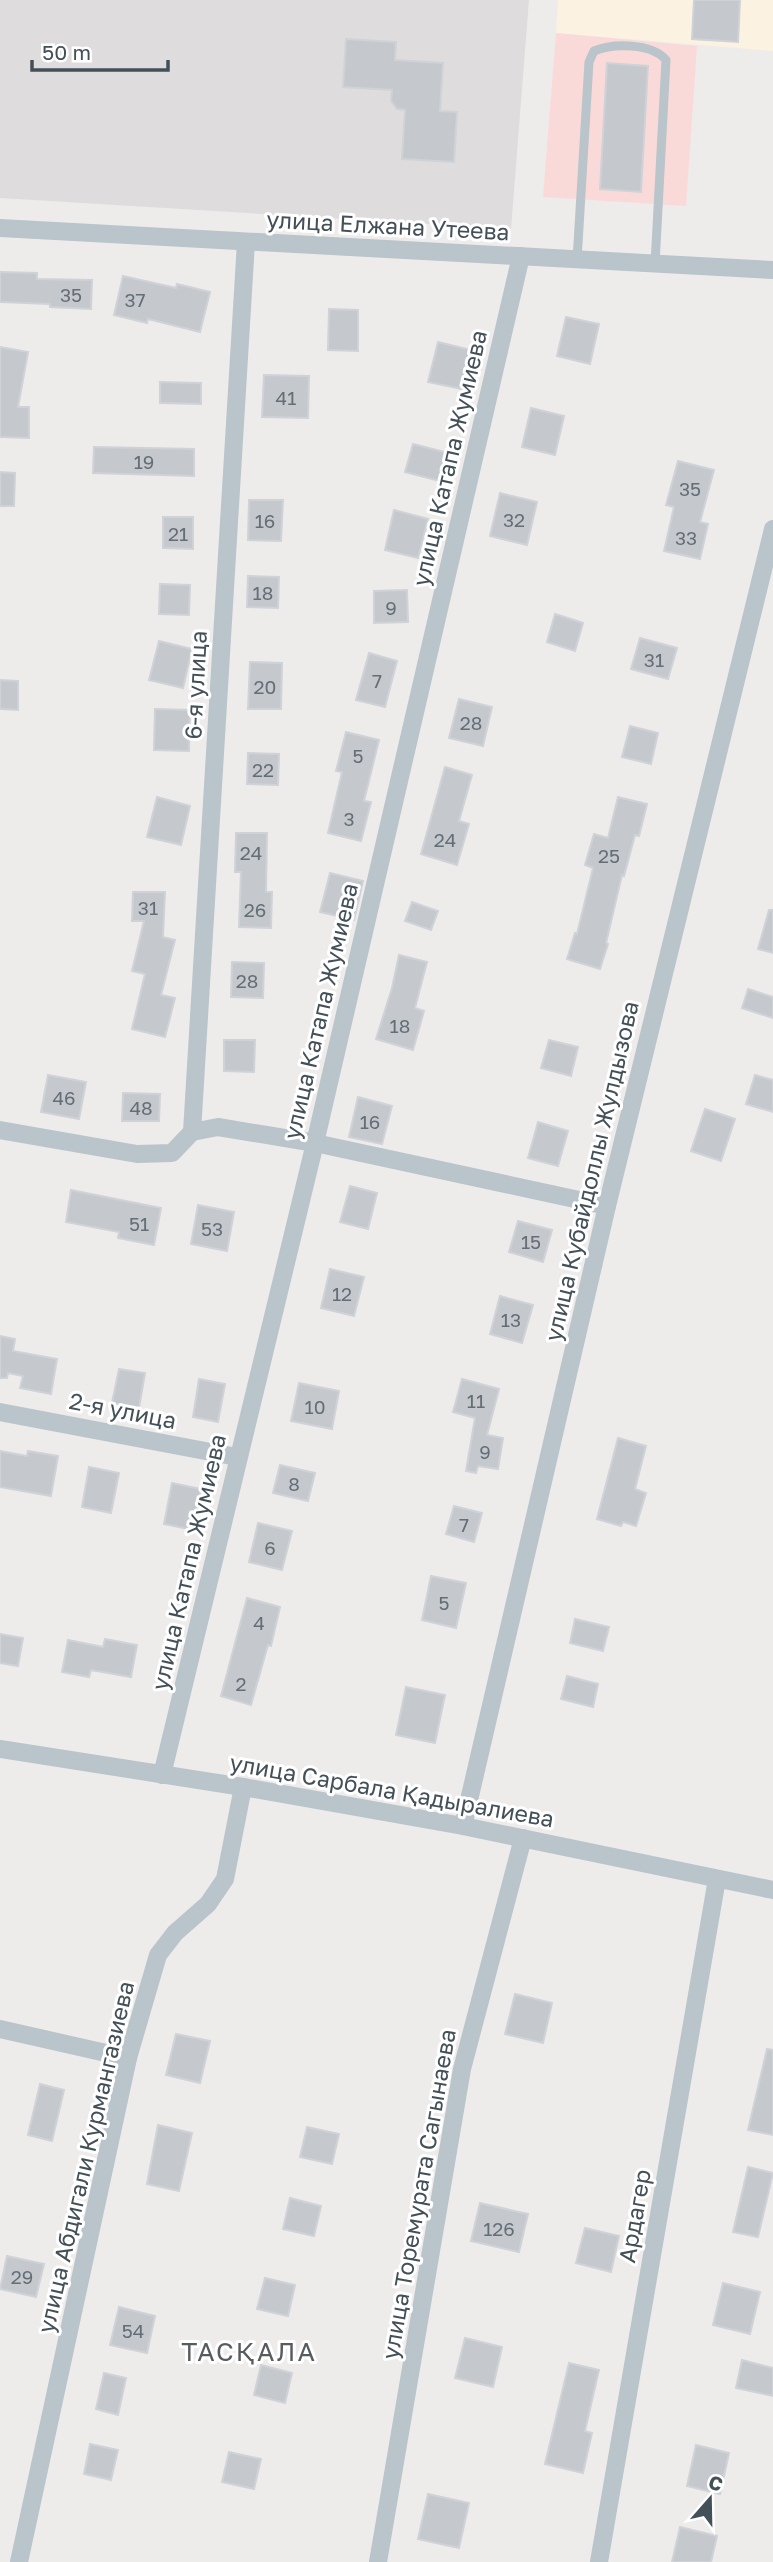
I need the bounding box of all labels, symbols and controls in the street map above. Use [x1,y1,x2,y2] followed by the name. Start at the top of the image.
[32,28,168,72] scale bar
[42,39,91,65] text: 50 m
[266,205,510,245] street label: улица Елжана Утеева
[60,283,82,306] house number: 35
[124,288,146,311] house number: 37
[406,327,492,589] street label: улица Катапа Жумиева
[276,386,296,409] house number: 41
[134,450,154,473] house number: 19
[679,477,701,500] house number: 35
[503,508,525,531] house number: 32
[255,509,275,532] house number: 16
[168,522,188,545] house number: 21
[675,526,697,549] house number: 33
[253,581,273,604] house number: 18
[385,596,397,619] house number: 9
[178,630,212,740] street label: 6-я улица
[644,648,664,671] house number: 31
[372,669,382,692] house number: 7
[254,675,276,698] house number: 20
[460,711,482,734] house number: 28
[352,744,364,767] house number: 5
[252,758,274,781] house number: 22
[343,807,355,830] house number: 3
[434,828,456,851] house number: 24
[240,841,262,864] house number: 24
[598,844,620,867] house number: 25
[277,880,363,1142] street label: улица Катапа Жумиева
[138,896,158,919] house number: 31
[244,898,266,921] house number: 26
[236,969,258,992] house number: 28
[538,998,644,1344] street label: улица Кубайдоллы Жулдызова
[390,1014,410,1037] house number: 18
[52,1086,76,1109] house number: 46
[129,1096,153,1119] house number: 48
[360,1110,380,1133] house number: 16
[129,1212,149,1235] house number: 51
[201,1217,223,1240] house number: 53
[521,1230,541,1253] house number: 15
[332,1282,352,1305] house number: 12
[501,1308,521,1331] house number: 13
[67,1386,179,1434] street label: 2-я улица
[467,1389,485,1412] house number: 11
[305,1395,326,1418] house number: 10
[145,1431,231,1693] street label: улица Катапа Жумиева
[479,1440,491,1463] house number: 9
[288,1472,300,1495] house number: 8
[459,1513,469,1536] house number: 7
[264,1536,276,1559] house number: 6
[438,1591,450,1614] house number: 5
[253,1611,265,1634] house number: 4
[235,1672,247,1695] house number: 2
[228,1748,556,1832] street label: улица Сарбала Қадыралиева
[31,1978,139,2336] street label: улица Абдигали Курмангазиева
[375,2027,461,2361] street label: улица Торемурата Сагынаева
[612,2167,656,2265] street label: Ардагер
[483,2217,515,2240] house number: 126
[11,2265,33,2288] house number: 29
[122,2319,144,2342] house number: 54
[181,2336,317,2367] district label: ТАСҚАЛА
[675,2464,745,2534] north arrow
[706,2469,726,2496] text: С

